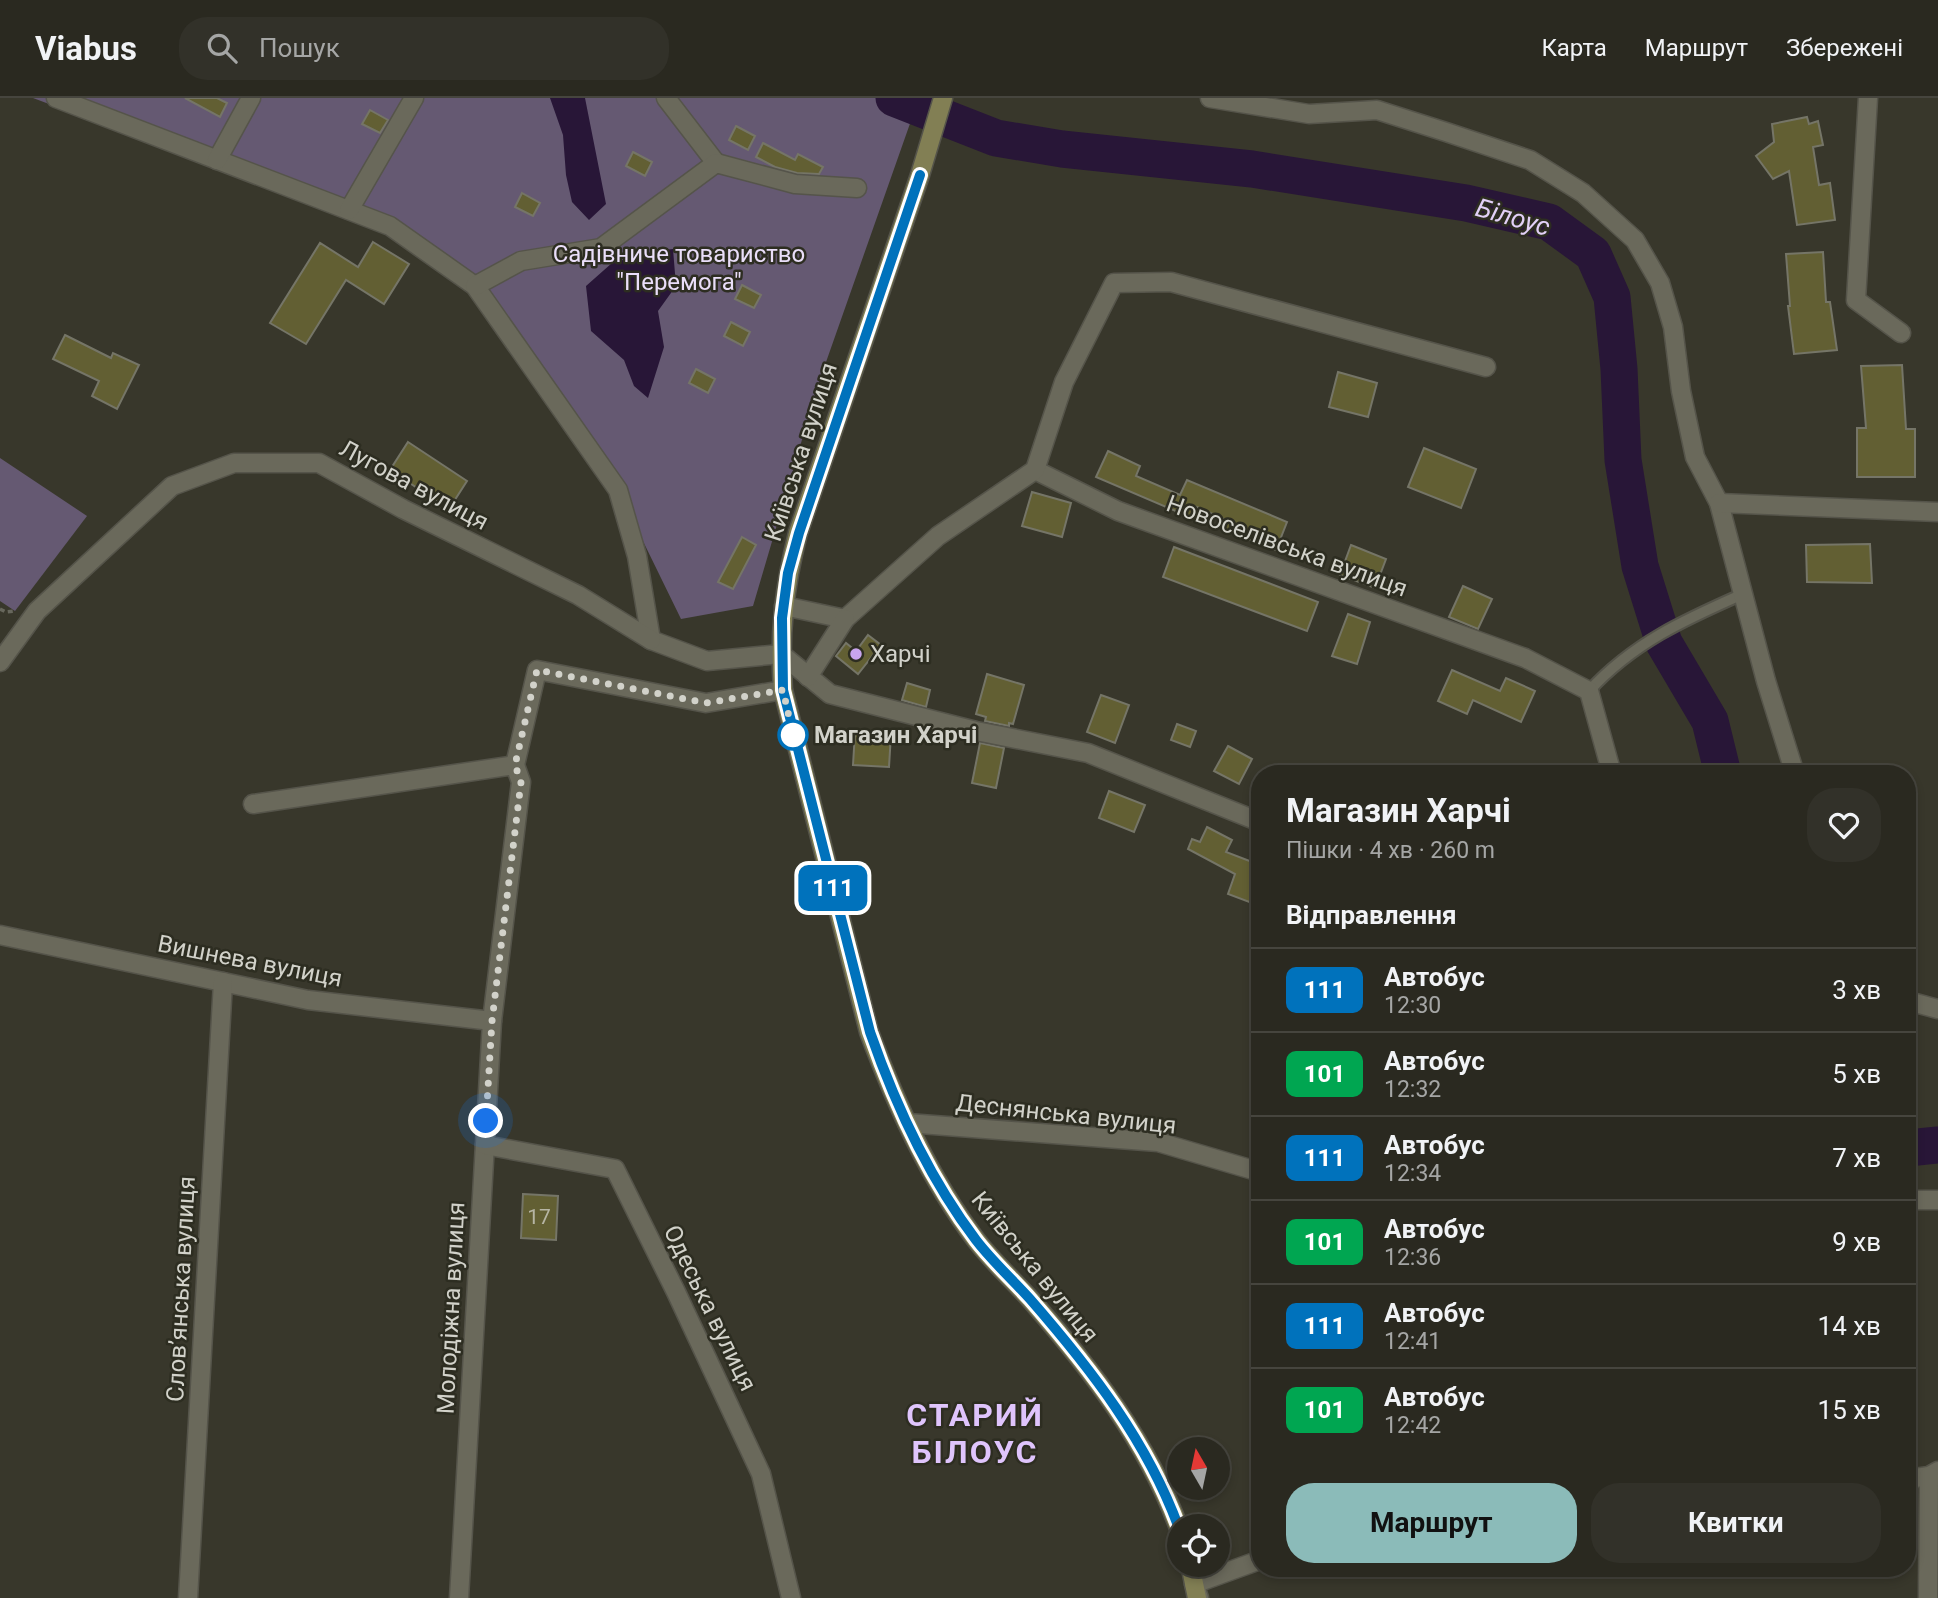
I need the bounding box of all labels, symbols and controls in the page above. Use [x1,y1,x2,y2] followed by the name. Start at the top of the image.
[179,17,669,80] search box
[35,29,137,68] text: Viabus
[203,29,241,67] icon: search
[259,33,340,63] text: Пошук
[1541,34,1607,62] text: Карта
[1645,34,1748,62] text: Маршрут
[1786,34,1903,62] text: Збережені
[1472,192,1554,242] water label: Білоус
[553,240,805,296] park label: Садівниче товариство "Перемога"
[759,359,843,545] street label: Київська вулиця
[335,434,493,536] street label: Лугова вулиця
[1163,489,1411,603] street label: Новоселівська вулиця
[870,640,930,668] place label: Харчі
[848,646,864,662] marker: Харчі
[778,720,808,750] marker: Магазин Харчі
[814,721,977,749] place label: Магазин Харчі
[1807,788,1881,862] button: heart
[1286,791,1511,830] text: Магазин Харчі
[1286,837,1495,864] text: Пішки · 4 хв · 260 m
[793,865,873,911] line badge: 111
[812,874,854,902] text: 111
[1286,900,1456,930] text: Відправлення
[155,929,345,993] street label: Вишнева вулиця
[1384,962,1485,992] text: Автобус
[1832,975,1881,1005] text: 3 хв
[1304,976,1345,1004] text: 111
[1384,992,1441,1019] text: 12:30
[1384,1046,1485,1076] text: Автобус
[1832,1059,1881,1089] text: 5 хв
[1304,1060,1345,1088] text: 101
[1384,1076,1441,1103] text: 12:32
[954,1089,1178,1139] street label: Деснянська вулиця
[468,1103,503,1138] your location
[1384,1130,1485,1160] text: Автобус
[1832,1143,1881,1173] text: 7 хв
[1304,1144,1345,1172] text: 111
[1384,1160,1441,1187] text: 12:34
[161,1175,201,1403] street label: Словʼянська вулиця
[966,1186,1104,1348] street label: Київська вулиця
[431,1201,471,1415] street label: Молодіжна вулиця
[527,1205,551,1229] house number: 17
[1384,1214,1485,1244] text: Автобус
[658,1221,762,1395] street label: Одеська вулиця
[1832,1227,1881,1257] text: 9 хв
[1304,1228,1345,1256] text: 101
[1384,1244,1441,1271] text: 12:36
[1384,1298,1485,1328] text: Автобус
[1818,1311,1881,1341] text: 14 хв
[1304,1312,1345,1340] text: 111
[1384,1328,1441,1355] text: 12:41
[1384,1382,1485,1412] text: Автобус
[1818,1395,1881,1425] text: 15 хв
[906,1396,1044,1471] district label: СТАРИЙ БІЛОУС
[1304,1396,1345,1424] text: 101
[1384,1412,1441,1439] text: 12:42
[1167,1437,1230,1500] north arrow
[1167,1437,1230,1577] map controls
[1286,1483,1577,1563] button: Маршрут
[1591,1483,1881,1563] button: Квитки
[1167,1514,1230,1577] button: locate

